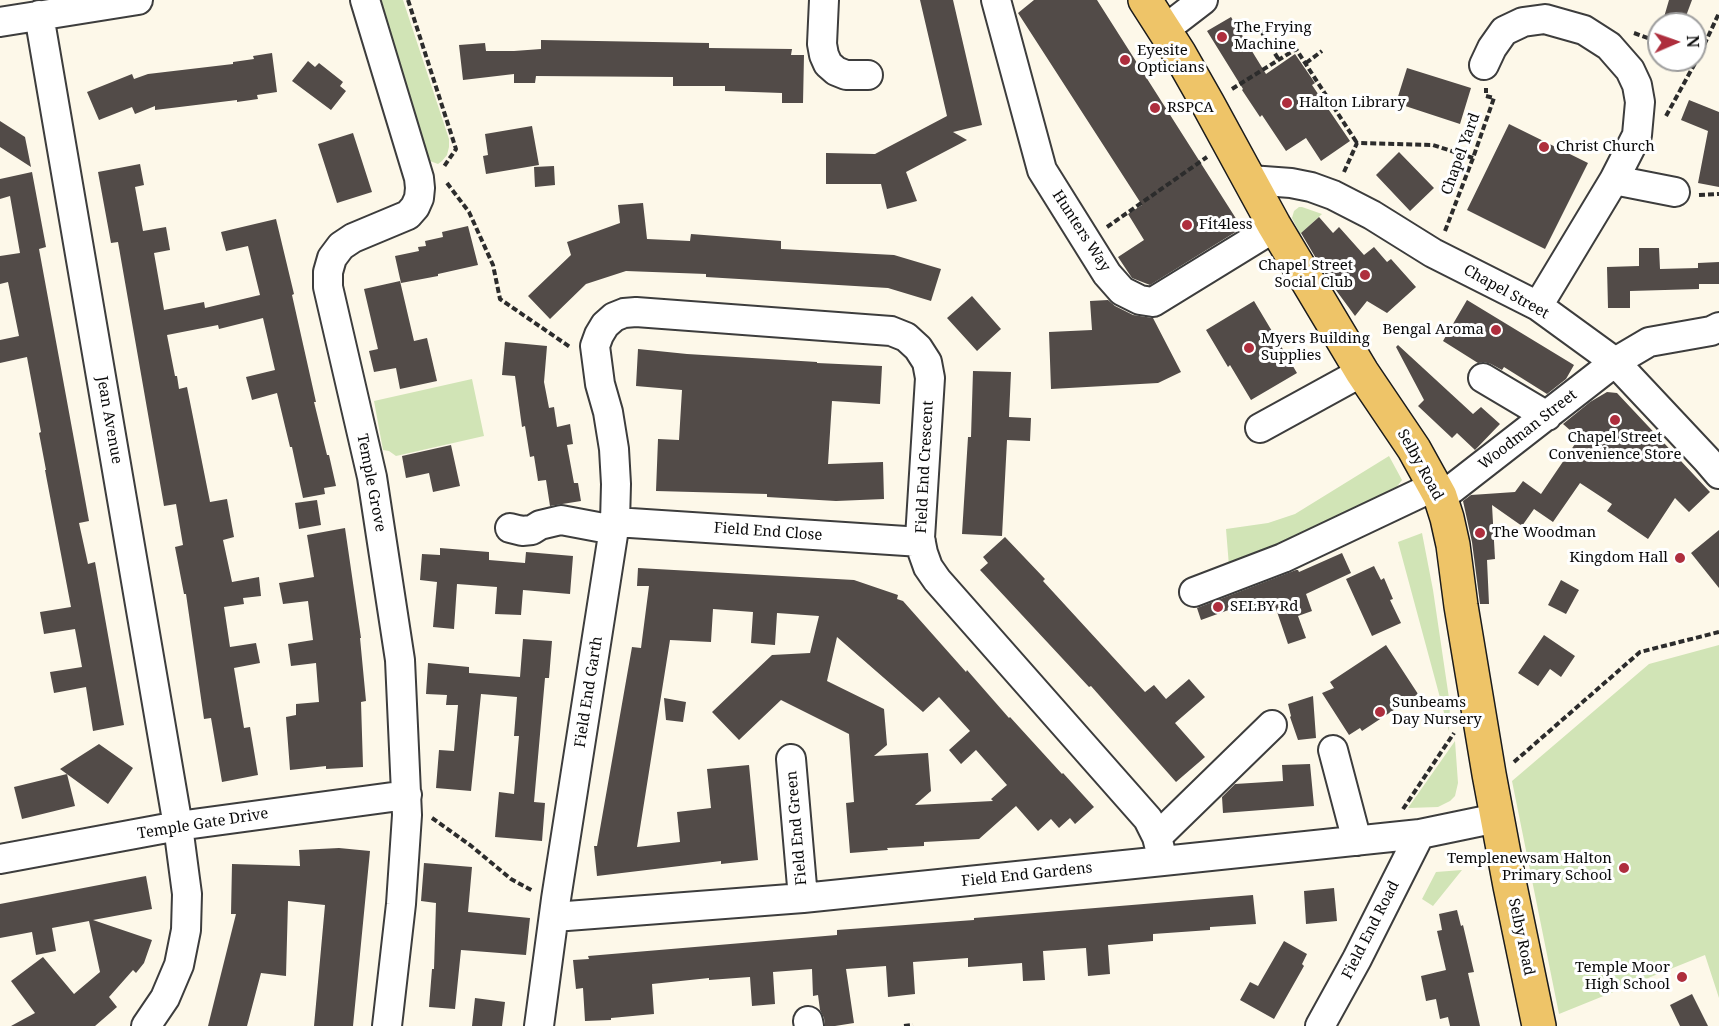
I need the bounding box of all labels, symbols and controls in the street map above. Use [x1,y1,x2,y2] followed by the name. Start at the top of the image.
[1647,12,1707,72] north arrow
[1234,19,1312,54] place label: The Frying Machine
[1215,30,1229,44] marker: The Frying Machine
[1682,35,1704,48] text: N
[1137,42,1204,77] place label: Eyesite Opticians
[1118,53,1132,67] marker: Eyesite Opticians
[1299,94,1406,112] place label: Halton Library
[1280,96,1294,110] marker: Halton Library
[1167,99,1214,117] place label: RSPCA
[1148,101,1162,115] marker: RSPCA
[1438,110,1484,198] street label: Chapel Yard
[1556,138,1655,156] place label: Christ Church
[1537,140,1551,154] marker: Christ Church
[1048,187,1114,275] street label: Hunters Way
[1199,216,1253,234] place label: Fit4less
[1180,218,1194,232] marker: Fit4less
[1258,257,1353,292] place label: Chapel Street Social Club
[1460,261,1552,323] street label: Chapel Street
[1358,268,1372,282] marker: Chapel Street Social Club
[1383,321,1484,339] place label: Bengal Aroma
[1489,323,1503,337] marker: Bengal Aroma
[1261,330,1370,365] place label: Myers Building Supplies
[1242,341,1256,355] marker: Myers Building Supplies
[92,375,126,465] street label: Jean Avenue
[1475,386,1581,474] street label: Woodman Street
[913,400,937,534] street label: Field End Crescent
[1608,413,1622,427] marker: Chapel Street Convenience Store
[1393,426,1447,504] street label: Selby Road
[1549,429,1681,464] place label: Chapel Street Convenience Store
[353,432,389,534] street label: Temple Grove
[713,519,823,545] street label: Field End Close
[1492,524,1596,542] place label: The Woodman
[1473,526,1487,540] marker: The Woodman
[1569,549,1668,567] place label: Kingdom Hall
[1673,551,1687,565] marker: Kingdom Hall
[1230,598,1298,616] place label: SELBY Rd
[1211,600,1225,614] marker: SELBY Rd
[571,635,607,749] street label: Field End Garth
[1392,694,1482,729] place label: Sunbeams Day Nursery
[1373,705,1387,719] marker: Sunbeams Day Nursery
[783,770,811,886] street label: Field End Green
[136,805,270,843] street label: Temple Gate Drive
[1447,850,1612,885] place label: Templenewsam Halton Primary School
[961,859,1093,891] street label: Field End Gardens
[1617,861,1631,875] marker: Templenewsam Halton Primary School
[1339,878,1403,982] street label: Field End Road
[1504,897,1538,977] street label: Selby Road
[1575,959,1670,994] place label: Temple Moor High School
[1675,970,1689,984] marker: Temple Moor High School

